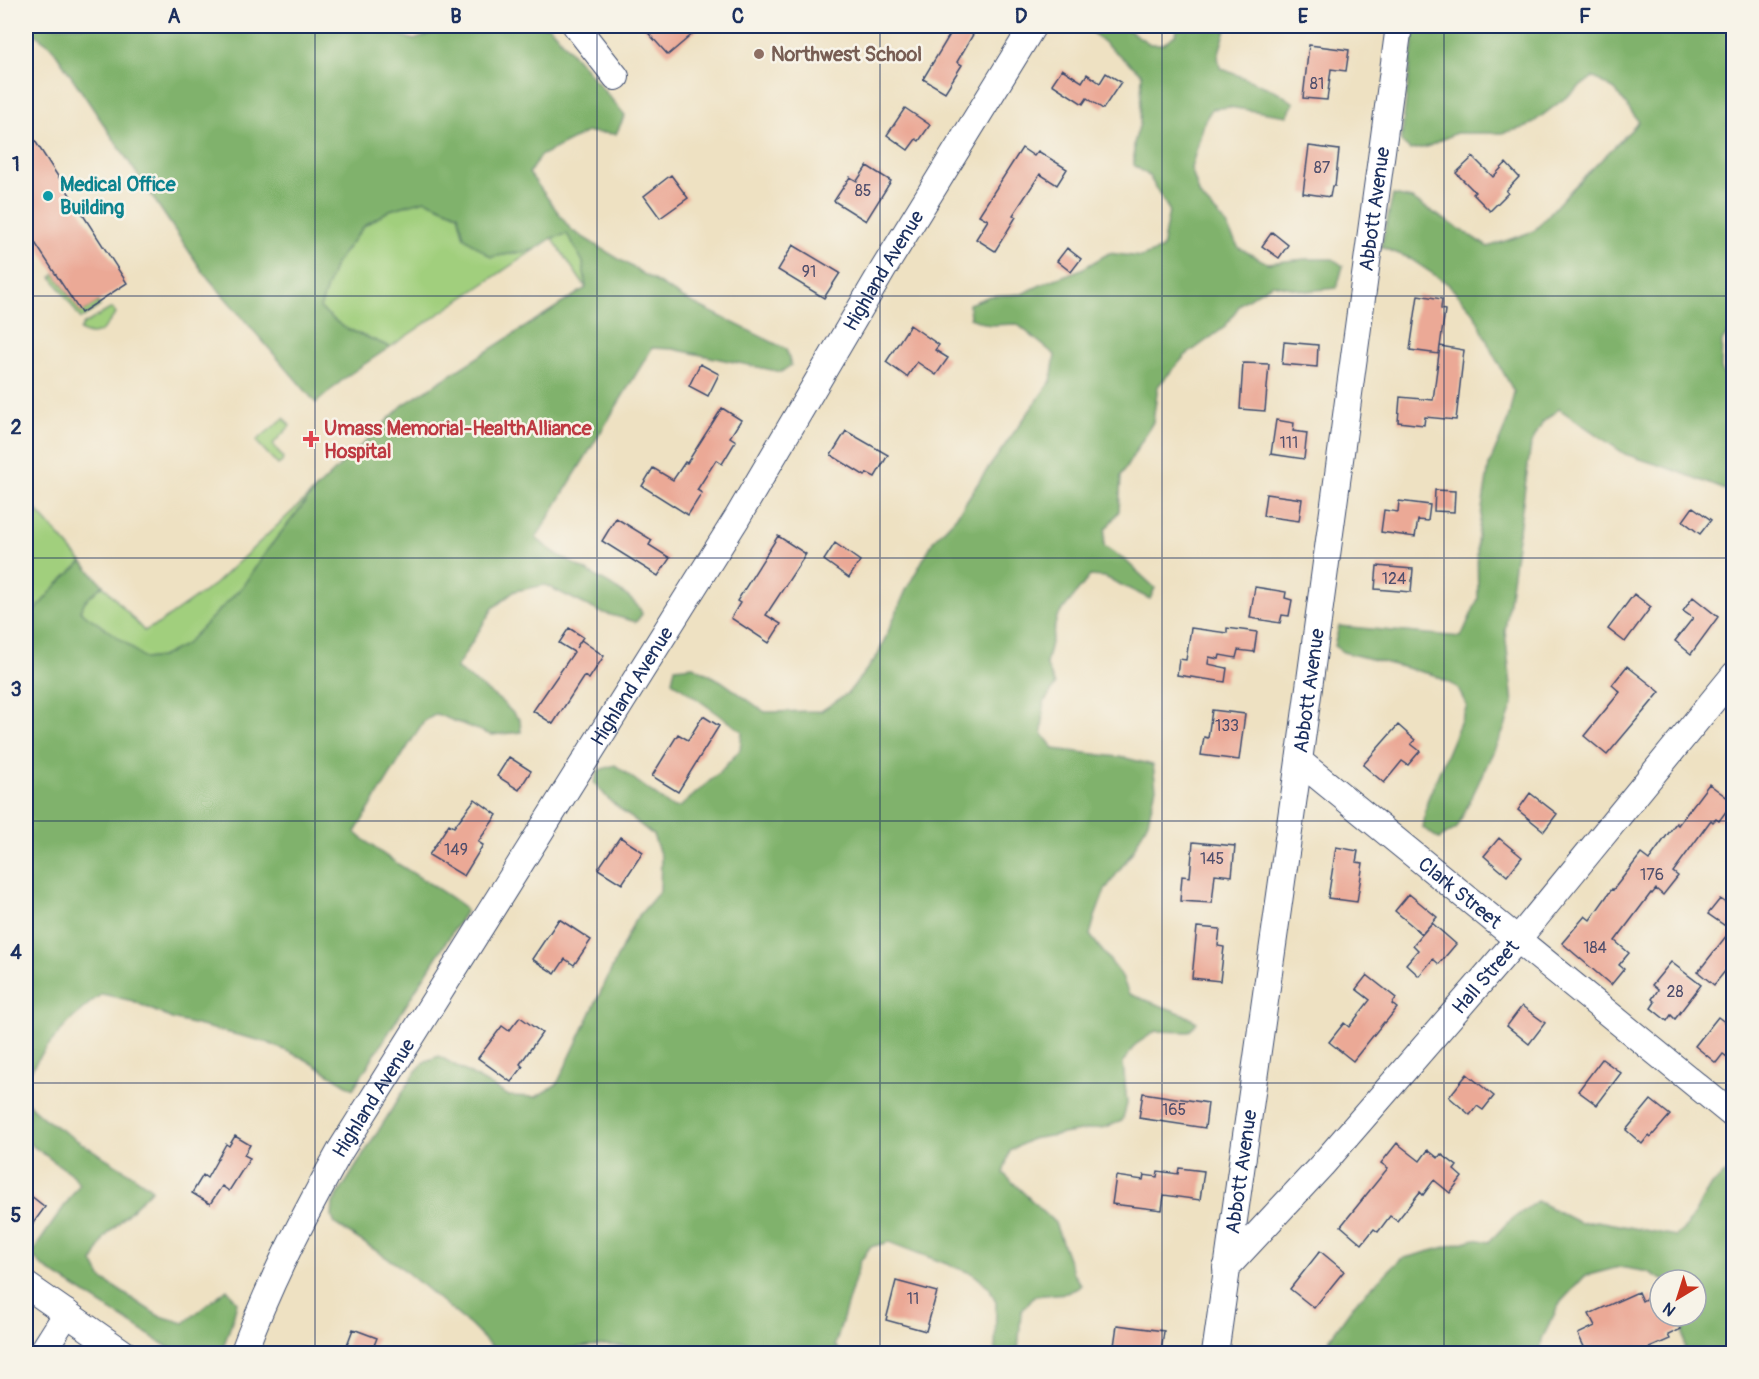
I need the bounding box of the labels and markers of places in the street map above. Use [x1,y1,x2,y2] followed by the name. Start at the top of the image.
[771,42,922,67] place label: Northwest School
[752,47,766,61] marker: Northwest School
[60,172,177,220] place label: Medical Office Building
[41,189,55,203] marker: Medical Office Building
[324,416,593,464] place label: Umass Memorial-HealthAlliance Hospital
[302,430,320,448] marker: Umass Memorial-HealthAlliance Hospital

